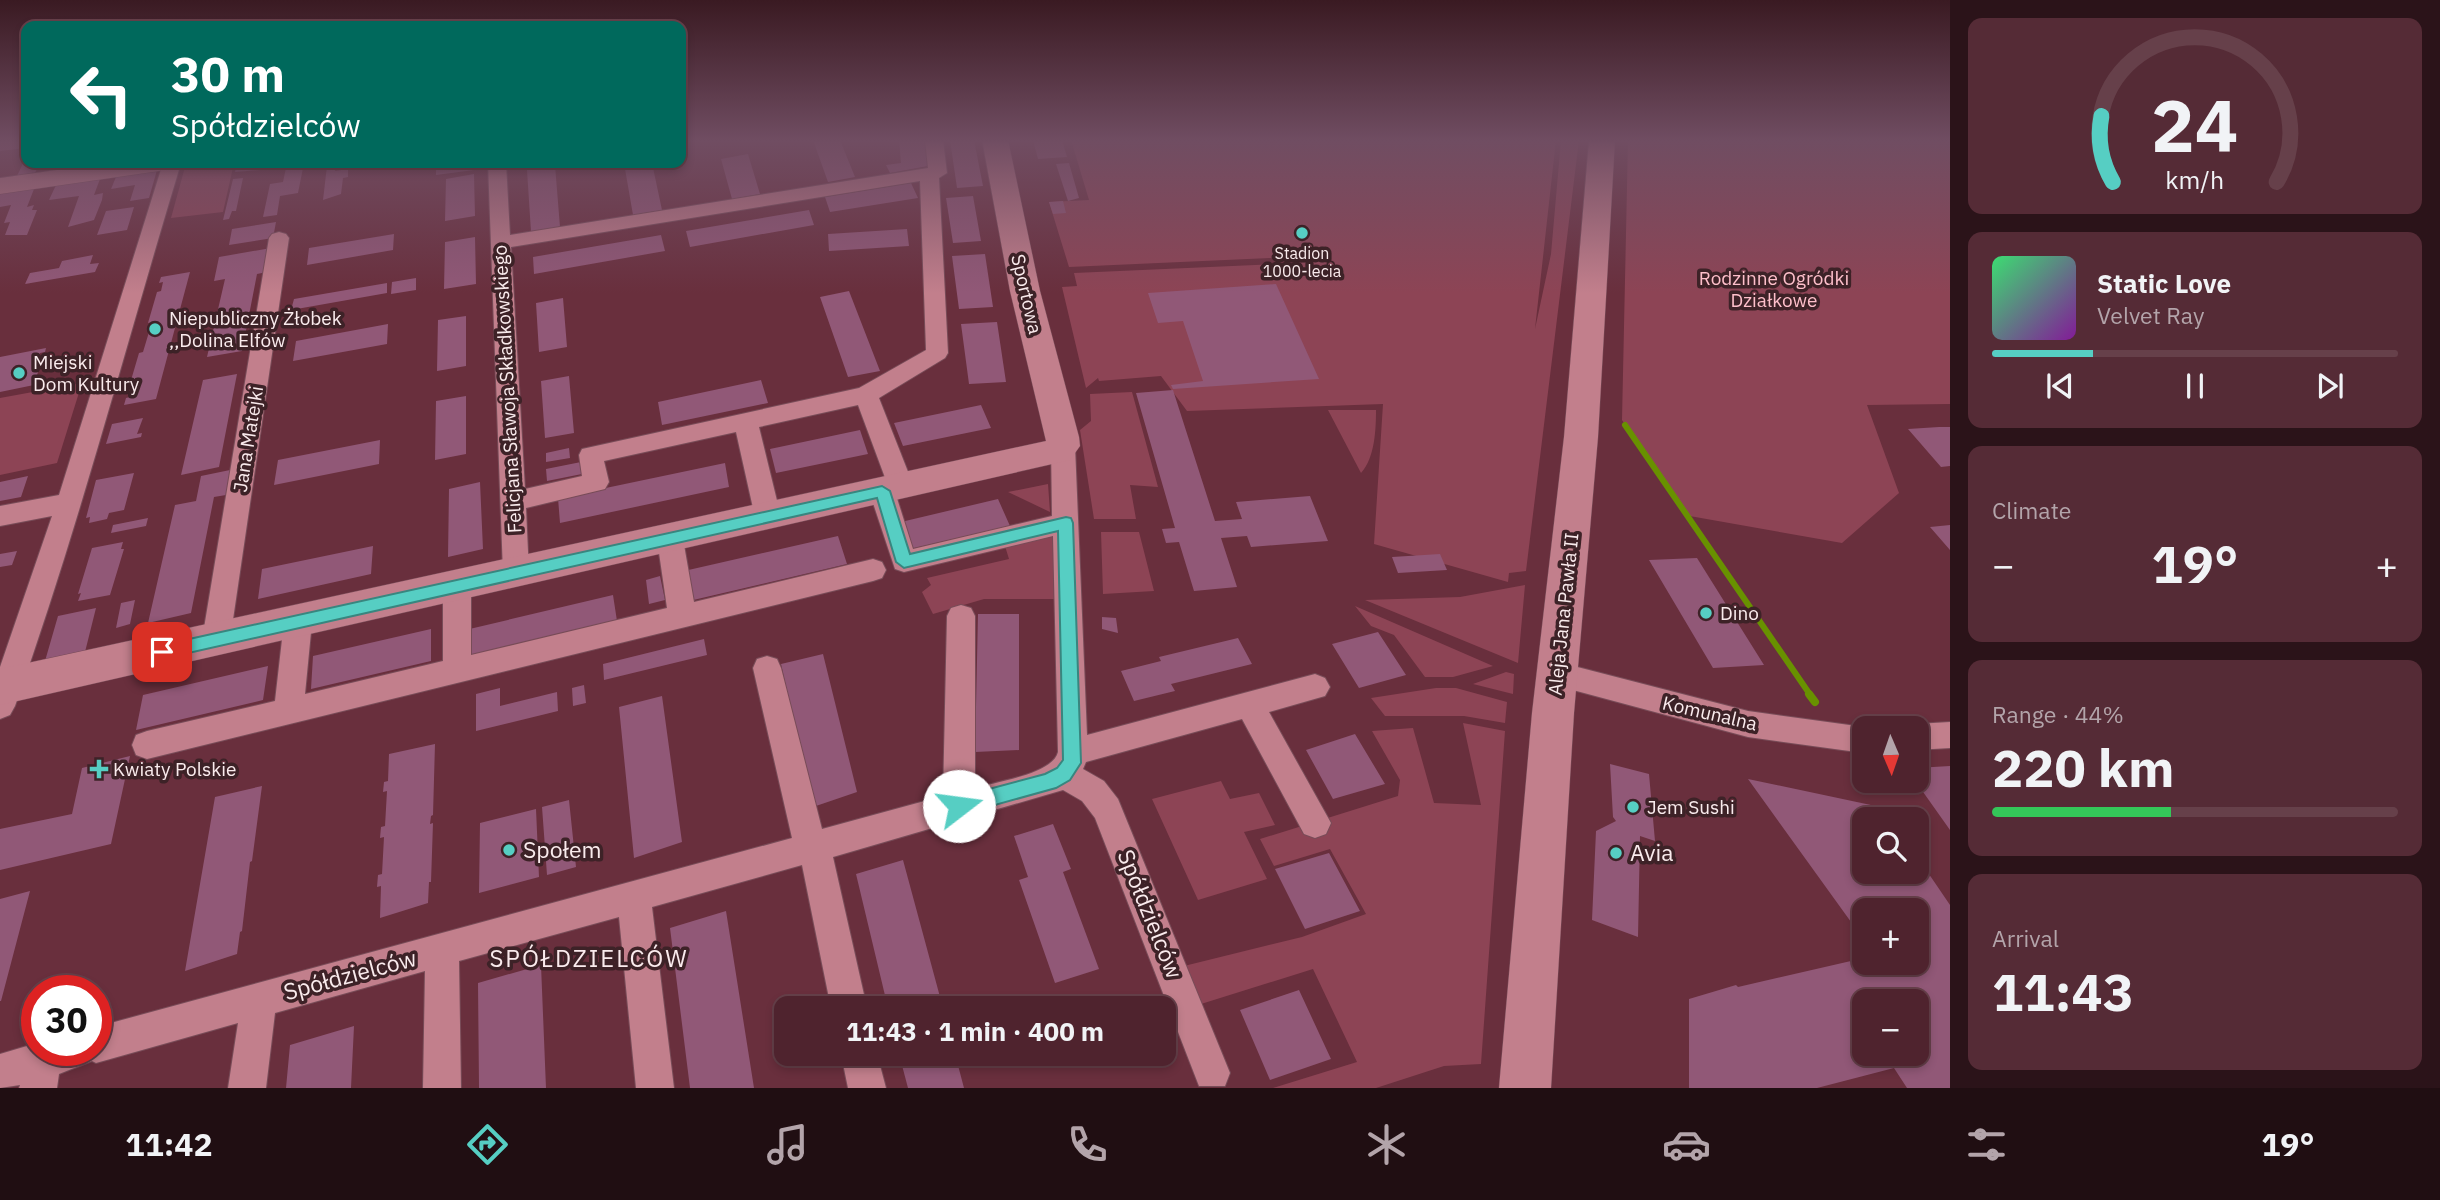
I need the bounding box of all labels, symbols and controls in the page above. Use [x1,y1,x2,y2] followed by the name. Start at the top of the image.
[171,42,285,105] text: 30 m
[56,49,147,140] icon: left
[2151,77,2239,172] text: 24
[171,104,361,146] text: Spółdzielców
[2166,163,2224,196] text: km/h
[1294,225,1310,241] marker: Stadion 1000-lecia
[1263,243,1342,281] place label: Stadion 1000-lecia
[487,244,527,534] street label: Felicjana Sławoja Składkowskiego
[1006,252,1048,336] street label: Sportowa
[1699,266,1849,312] park label: Rodzinne Ogródki Działkowe
[2097,266,2231,300] text: Static Love
[2097,300,2204,330] text: Velvet Ray
[169,306,342,352] place label: Niepubliczny Żłobek ,,Dolina Elfów
[147,321,163,337] marker: Niepubliczny Żłobek ,,Dolina Elfów
[33,350,140,396] place label: Miejski Dom Kultury
[11,365,27,381] marker: Miejski Dom Kultury
[2041,367,2079,405] icon: previous
[2176,367,2214,405] icon: pause
[2311,367,2349,405] icon: next
[228,384,268,494] street label: Jana Matejki
[1992,495,2071,525] text: Climate
[2152,530,2238,597] text: 19°
[1543,531,1583,697] street label: Aleja Jana Pawła II
[1992,540,2015,589] text: −
[2375,540,2398,589] text: +
[1720,601,1759,625] place label: Dino
[1698,605,1714,621] marker: Dino
[132,622,192,682] pin
[143,633,181,671] icon: arrive
[1660,690,1760,736] street label: Komunalna
[1992,699,2124,729] text: Range · 44%
[1852,716,1928,793] north arrow
[1852,716,1929,1066] map controls
[1992,734,2174,801] text: 220 km
[113,757,236,781] place label: Kwiaty Polskie
[91,761,107,777] marker: Kwiaty Polskie
[922,769,996,843] position arrow
[1647,795,1735,819] place label: Jem Sushi
[1625,799,1641,815] marker: Jem Sushi
[1852,807,1929,884] button: search
[523,834,602,864] place label: Społem
[1630,837,1674,867] place label: Avia
[501,842,517,858] marker: Społem
[1111,845,1190,983] street label: Spółdzielców
[1608,845,1624,861] marker: Avia
[1852,898,1929,975] button: +
[1992,923,2059,953] text: Arrival
[280,942,420,1006] street label: Spółdzielców
[489,942,689,974] district label: SPÓŁDZIELCÓW
[1992,958,2134,1025] text: 11:43
[21,975,112,1066] speed limit sign: 30
[1852,989,1929,1066] button: −
[846,1014,1104,1048] text: 11:43 · 1 min · 400 m
[463,1120,512,1169] icon: directions
[763,1120,812,1169] icon: music
[1063,1120,1112,1169] icon: phone
[1362,1120,1411,1169] icon: climate
[1662,1120,1711,1169] icon: car
[1962,1120,2011,1169] icon: filters
[125,1123,213,1165] text: 11:42
[2261,1123,2315,1165] text: 19°

